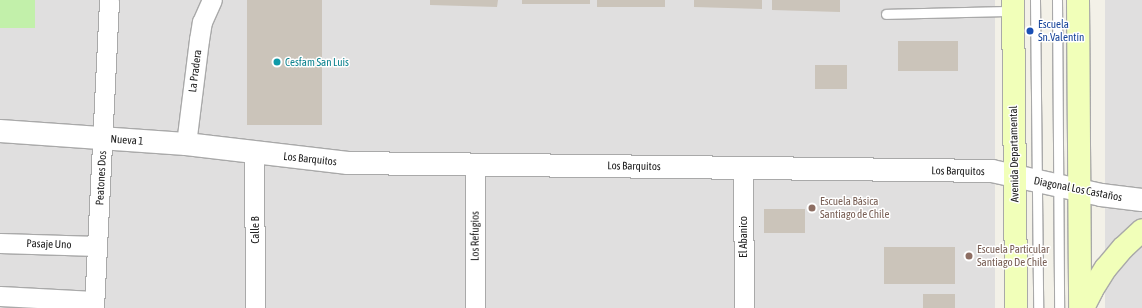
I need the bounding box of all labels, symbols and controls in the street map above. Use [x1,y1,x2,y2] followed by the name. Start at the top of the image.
[1038,18,1084,44] place label: Escuela Sn.Valentín
[1025,26,1035,36] marker: Escuela Sn.Valentín
[186,49,204,93] street label: La Pradera
[285,55,349,69] place label: Cesfam San Luis
[272,57,282,67] marker: Cesfam San Luis
[1007,105,1021,203] street label: Avenida Departamental
[110,132,144,148] street label: Nueva 1
[93,150,109,206] street label: Peatones Dos
[283,150,337,168] street label: Los Barquitos
[607,159,661,173] street label: Los Barquitos
[931,164,985,178] street label: Los Barquitos
[1033,174,1123,204] street label: Diagonal Los Castaños
[820,195,889,221] place label: Escuela Básica Santiago de Chile
[807,203,817,213] marker: Escuela Básica Santiago de Chile
[468,211,482,261] street label: Los Refugios
[248,216,262,244] street label: Calle B
[736,216,750,258] street label: El Abanico
[26,237,72,251] street label: Pasaje Uno
[977,243,1049,269] place label: Escuela Particular Santiago De Chile
[964,251,974,261] marker: Escuela Particular Santiago De Chile

